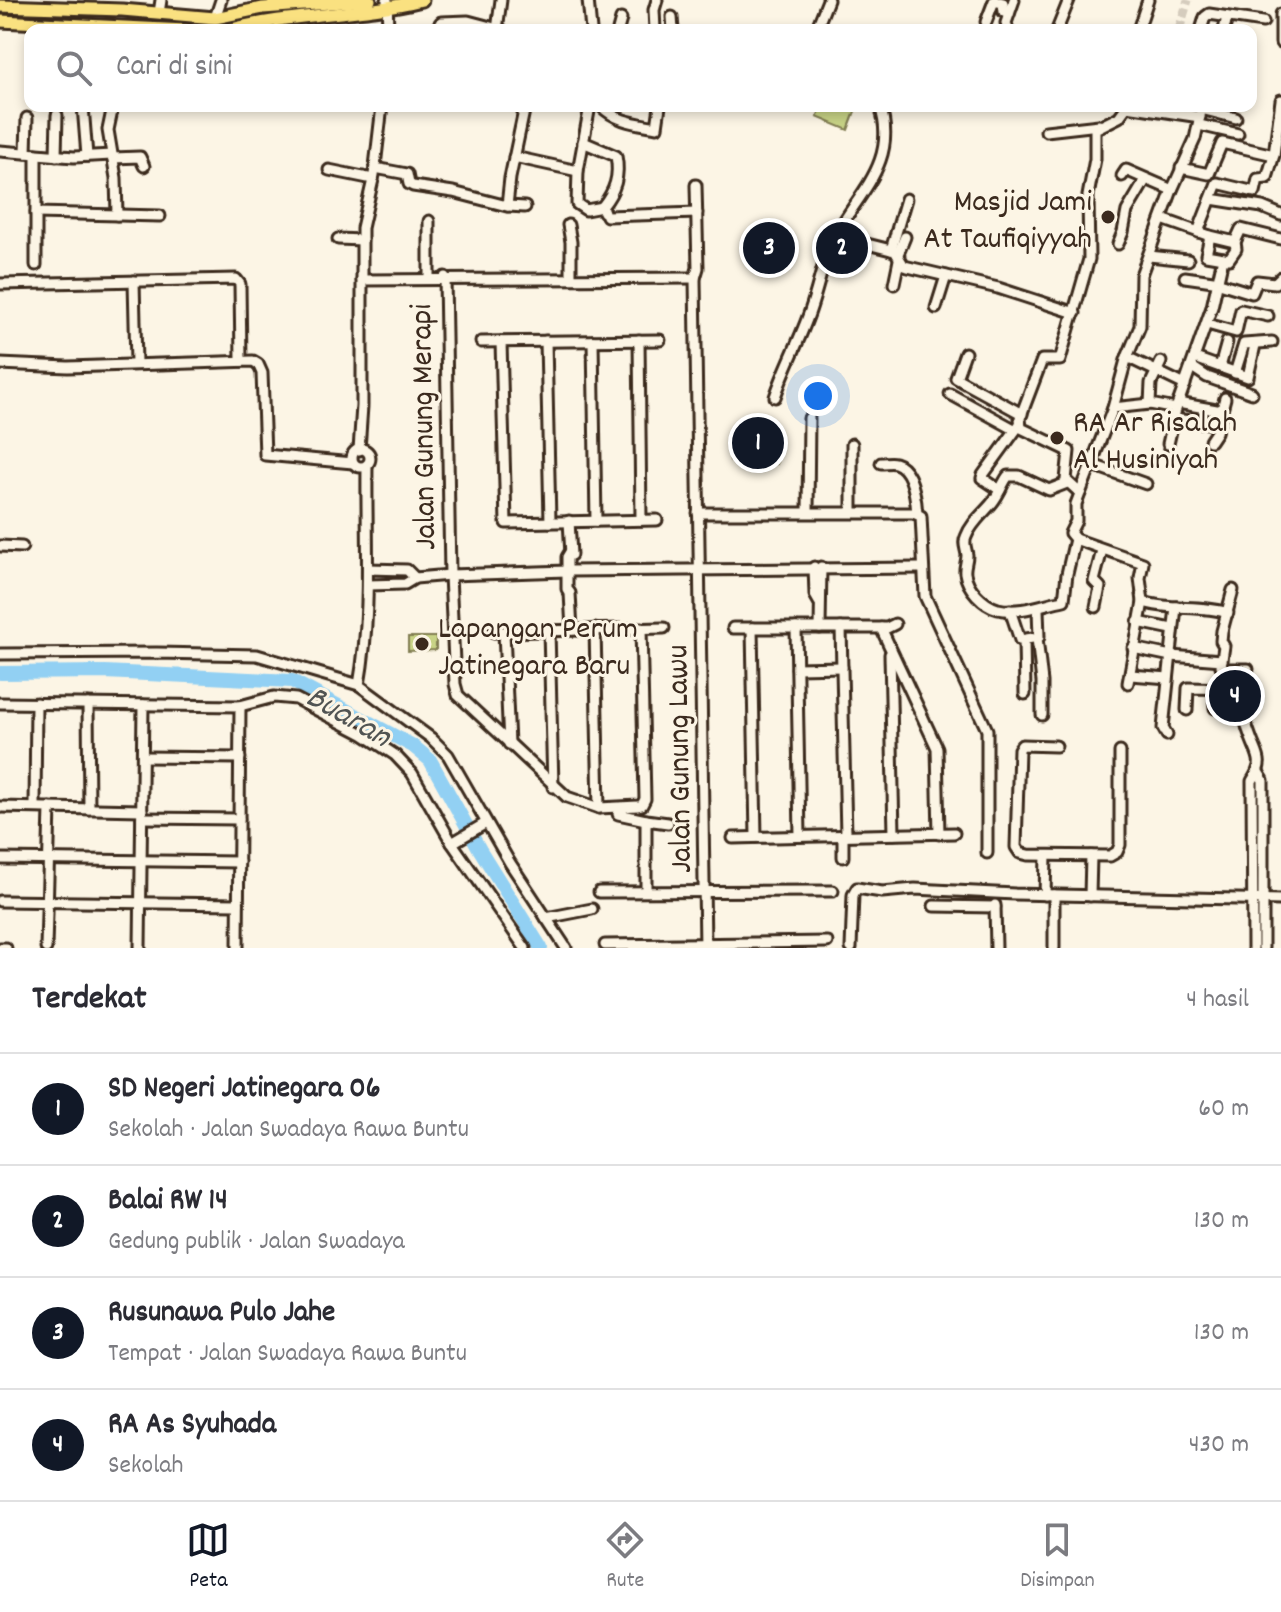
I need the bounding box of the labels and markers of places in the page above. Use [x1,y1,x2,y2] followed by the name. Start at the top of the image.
[923,181,1092,264] place label: Masjid Jami At Taufiqiyyah
[1099,208,1117,226] marker: Masjid Jami At Taufiqiyyah
[743,218,795,278] pin: 3
[816,218,868,278] pin: 2
[1073,402,1237,485] place label: RA Ar Risalah Al Husiniyah
[732,413,784,473] pin: 1
[1048,429,1066,447] marker: RA Ar Risalah Al Husiniyah
[438,608,638,691] place label: Lapangan Perum Jatinegara Baru
[413,635,431,653] marker: Lapangan Perum Jatinegara Baru
[1209,666,1261,726] pin: 4

